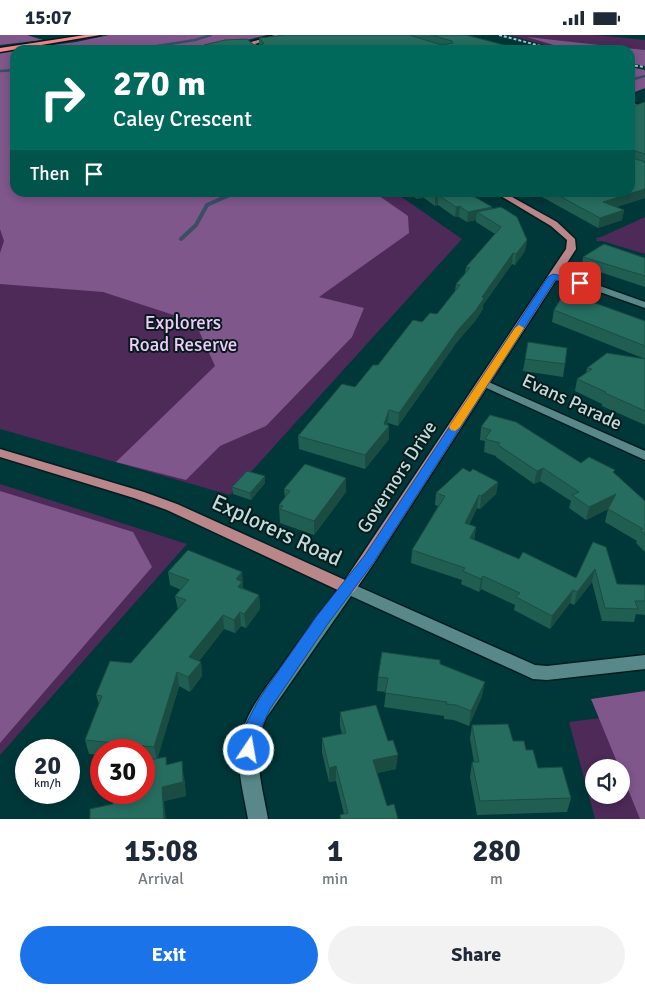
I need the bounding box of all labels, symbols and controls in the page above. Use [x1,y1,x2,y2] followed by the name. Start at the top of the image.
[25,6,72,30] text: 15:07
[113,62,206,105] text: 270 m
[30,65,95,130] icon: right
[113,105,252,132] text: Caley Crescent
[80,160,108,188] icon: arrive
[30,162,70,186] text: Then
[559,262,601,304] pin
[566,269,594,297] icon: arrive
[129,311,237,357] park label: Explorers Road Reserve
[518,368,626,436] street label: Evans Parade
[352,416,442,538] street label: Governors Drive
[208,488,346,572] street label: Explorers Road
[222,723,274,775] position arrow
[90,739,155,804] speed limit sign: 30
[34,750,61,781] text: 20
[585,759,630,804] map controls
[585,759,630,804] button: sound
[34,776,61,791] text: km/h
[124,833,198,870] text: 15:08
[327,833,343,870] text: 1
[472,833,521,870] text: 280
[138,869,184,889] text: Arrival
[322,869,348,889] text: min
[490,869,503,889] text: m
[20,926,318,984] button: Exit
[328,926,625,984] button: Share

